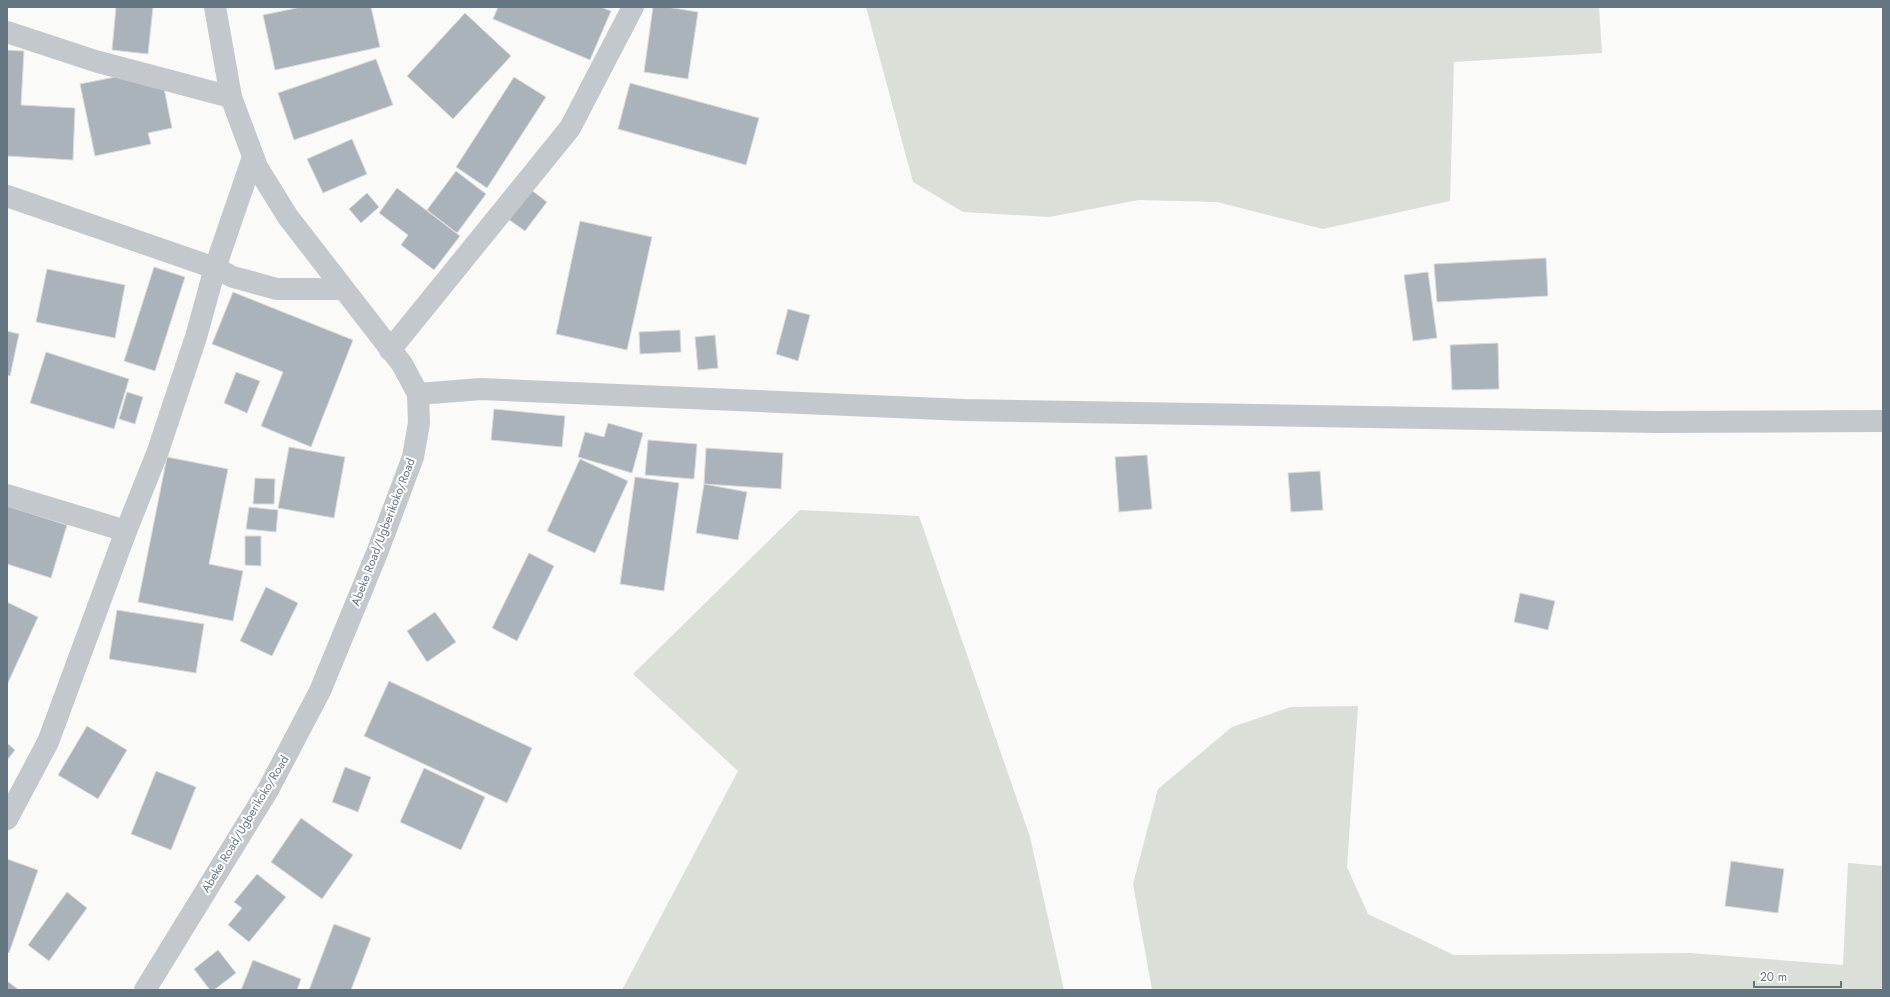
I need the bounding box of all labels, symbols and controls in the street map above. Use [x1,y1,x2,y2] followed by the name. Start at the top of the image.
[346,455,420,609] street label: Abeke Road/Ugberikoko/Road
[197,752,293,896] street label: Abeke Road/Ugberikoko/Road
[1754,963,1841,989] scale bar
[1760,968,1787,986] text: 20 m

